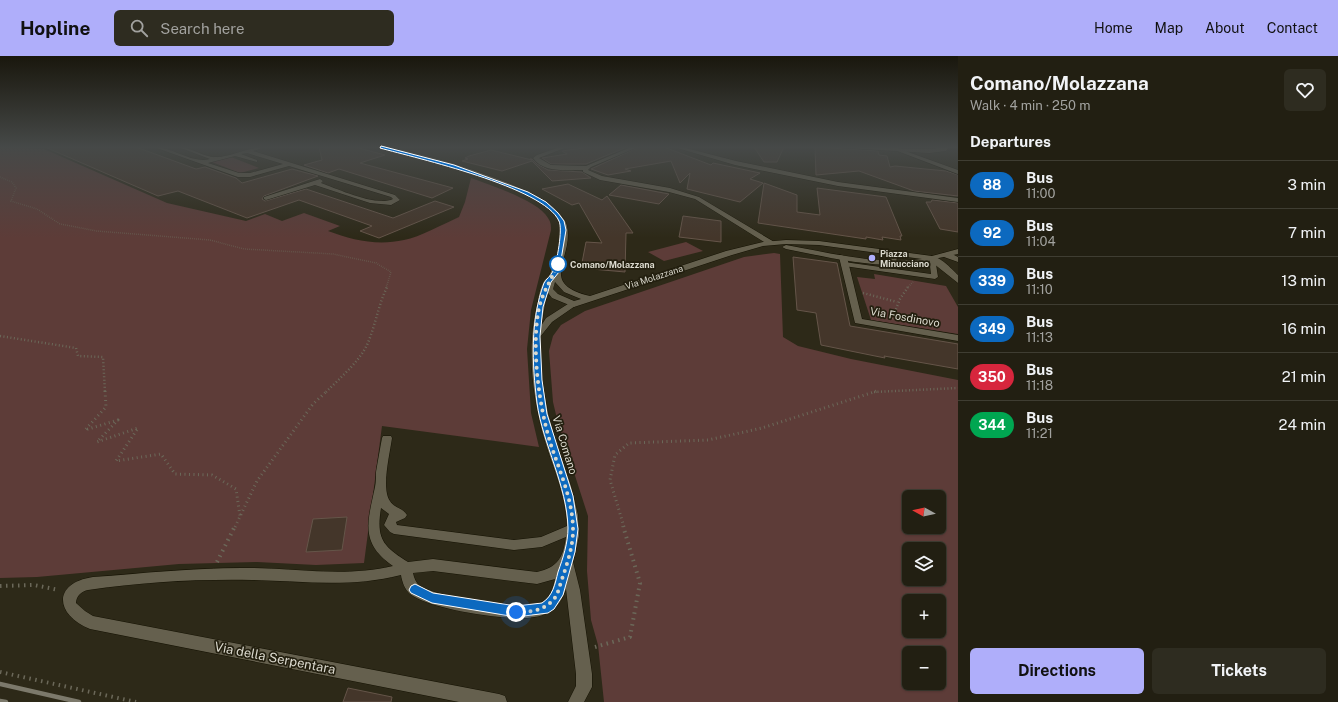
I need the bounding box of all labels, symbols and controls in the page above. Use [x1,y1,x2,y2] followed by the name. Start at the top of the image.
[114,10,394,46] search box
[20,17,90,39] text: Hopline
[128,17,150,39] icon: search
[160,20,245,37] text: Search here
[1094,20,1133,36] text: Home
[1155,20,1183,36] text: Map
[1205,20,1245,36] text: About
[1267,20,1318,36] text: Contact
[1284,69,1326,111] button: heart
[970,72,1149,94] text: Comano/Molazzana
[970,98,1090,113] text: Walk · 4 min · 250 m
[970,133,1051,150] text: Departures
[1026,169,1053,186] text: Bus
[1287,176,1326,193] text: 3 min
[983,177,1001,193] text: 88
[1026,186,1055,201] text: 11:00
[1026,217,1053,234] text: Bus
[1288,224,1326,241] text: 7 min
[983,225,1001,241] text: 92
[1026,234,1056,249] text: 11:04
[880,248,929,269] place label: Piazza Minucciano
[867,253,877,263] marker: Piazza Minucciano
[549,255,567,273] marker: Comano/Molazzana
[570,259,655,270] place label: Comano/Molazzana
[624,262,684,292] street label: Via Molazzana
[1026,265,1053,282] text: Bus
[1281,272,1326,289] text: 13 min
[978,273,1006,289] text: 339
[1026,282,1053,297] text: 11:10
[869,305,941,329] street label: Via Fosdinovo
[1026,313,1053,330] text: Bus
[1281,320,1326,337] text: 16 min
[978,321,1006,337] text: 349
[1026,330,1053,345] text: 11:13
[1026,361,1053,378] text: Bus
[1282,368,1326,385] text: 21 min
[978,369,1006,385] text: 350
[1026,378,1053,393] text: 11:18
[1026,409,1053,426] text: Bus
[550,414,580,476] street label: Via Comano
[1279,416,1326,433] text: 24 min
[978,417,1006,433] text: 344
[1026,426,1053,441] text: 11:21
[902,490,946,534] north arrow
[902,490,946,690] map controls
[902,542,946,586] button: layers
[902,594,946,638] button: +
[506,602,526,622] your location
[213,639,337,677] street label: Via della Serpentara
[902,646,946,690] button: −
[970,648,1144,694] button: Directions
[1152,648,1326,694] button: Tickets

